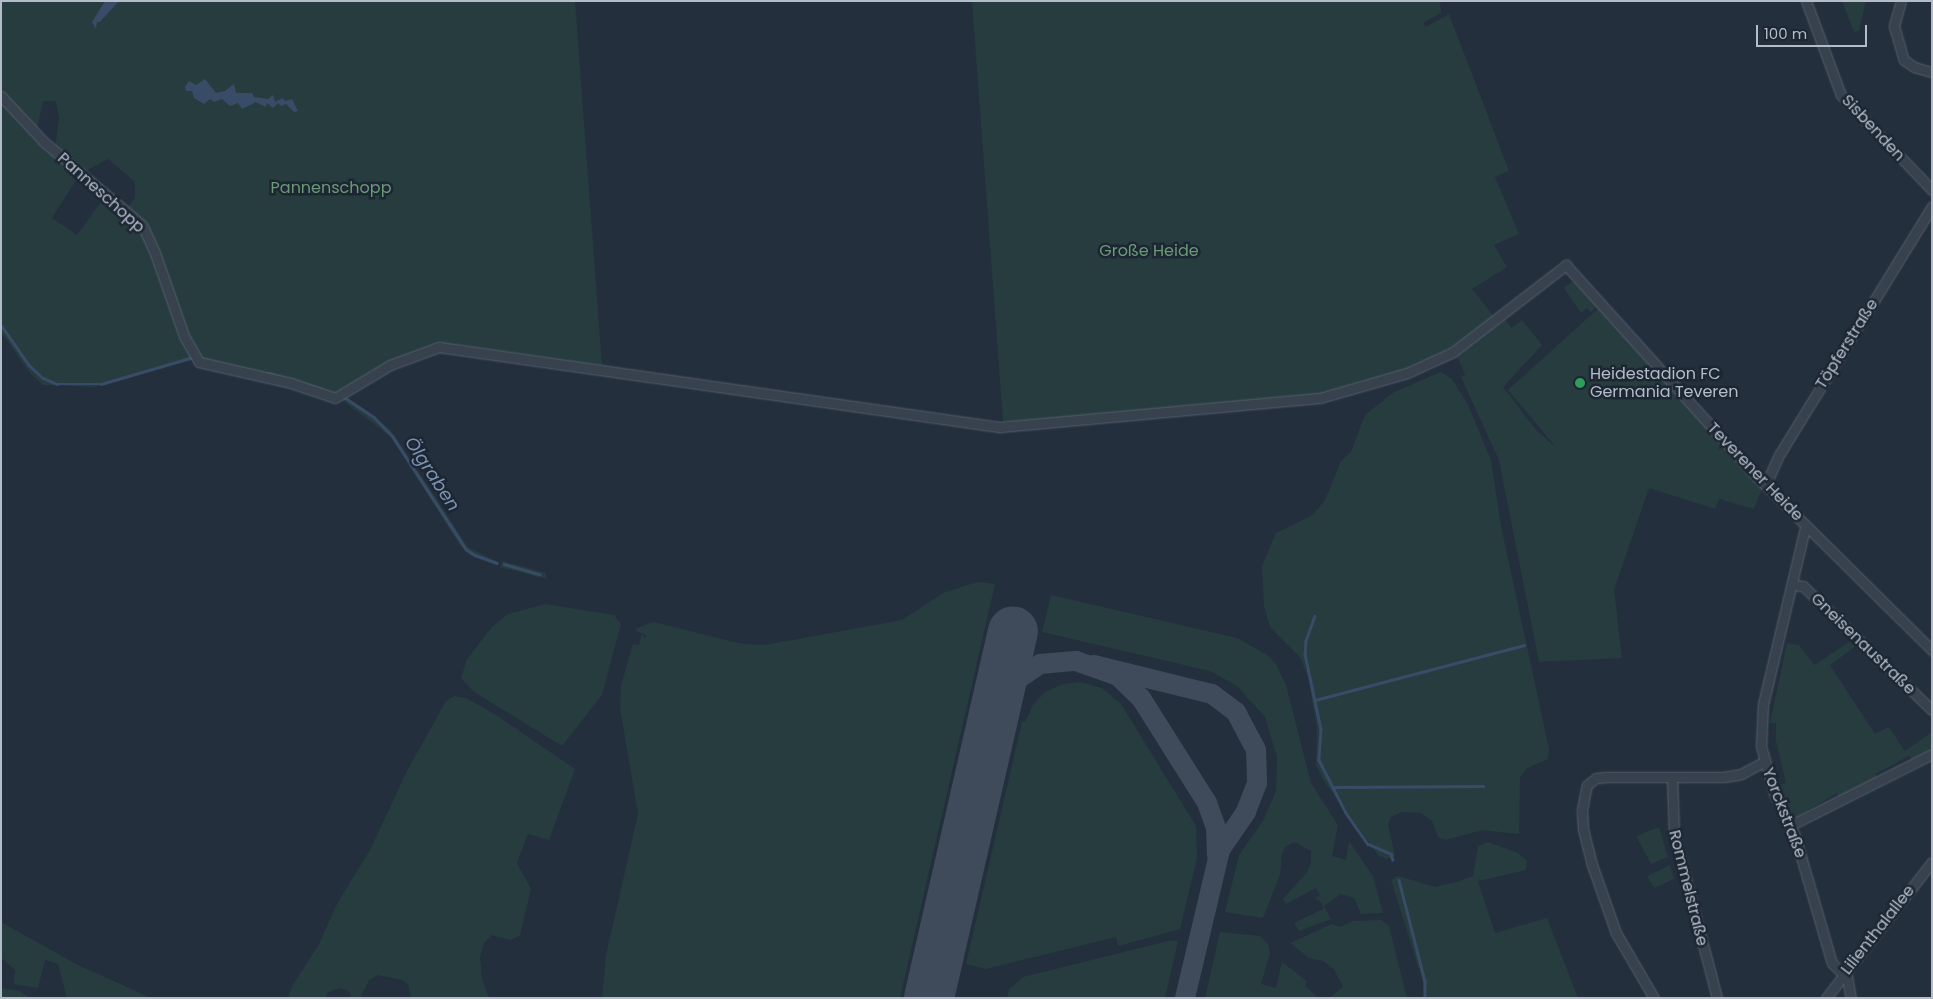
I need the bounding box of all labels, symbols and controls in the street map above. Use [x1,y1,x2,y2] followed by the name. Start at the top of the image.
[1758,15,1869,47] scale bar
[1764,23,1807,44] text: 100 m
[1837,91,1909,165] street label: Sisbenden
[53,149,149,237] street label: Panneschopp
[271,178,391,198] park label: Pannenschopp
[1099,241,1199,261] park label: Große Heide
[1812,295,1882,393] street label: Töpferstraße
[1590,364,1738,402] place label: Heidestadion FC Germania Teveren
[1574,377,1586,389] marker: Heidestadion FC Germania Teveren
[1703,419,1807,525] street label: Teverener Heide
[400,433,464,515] water label: Ölgraben
[1807,589,1919,699] street label: Gneisenaustraße
[1758,765,1810,861] street label: Yorckstraße
[1664,828,1712,948] street label: Rommelstraße
[1837,881,1919,979] street label: Lilienthalallee

